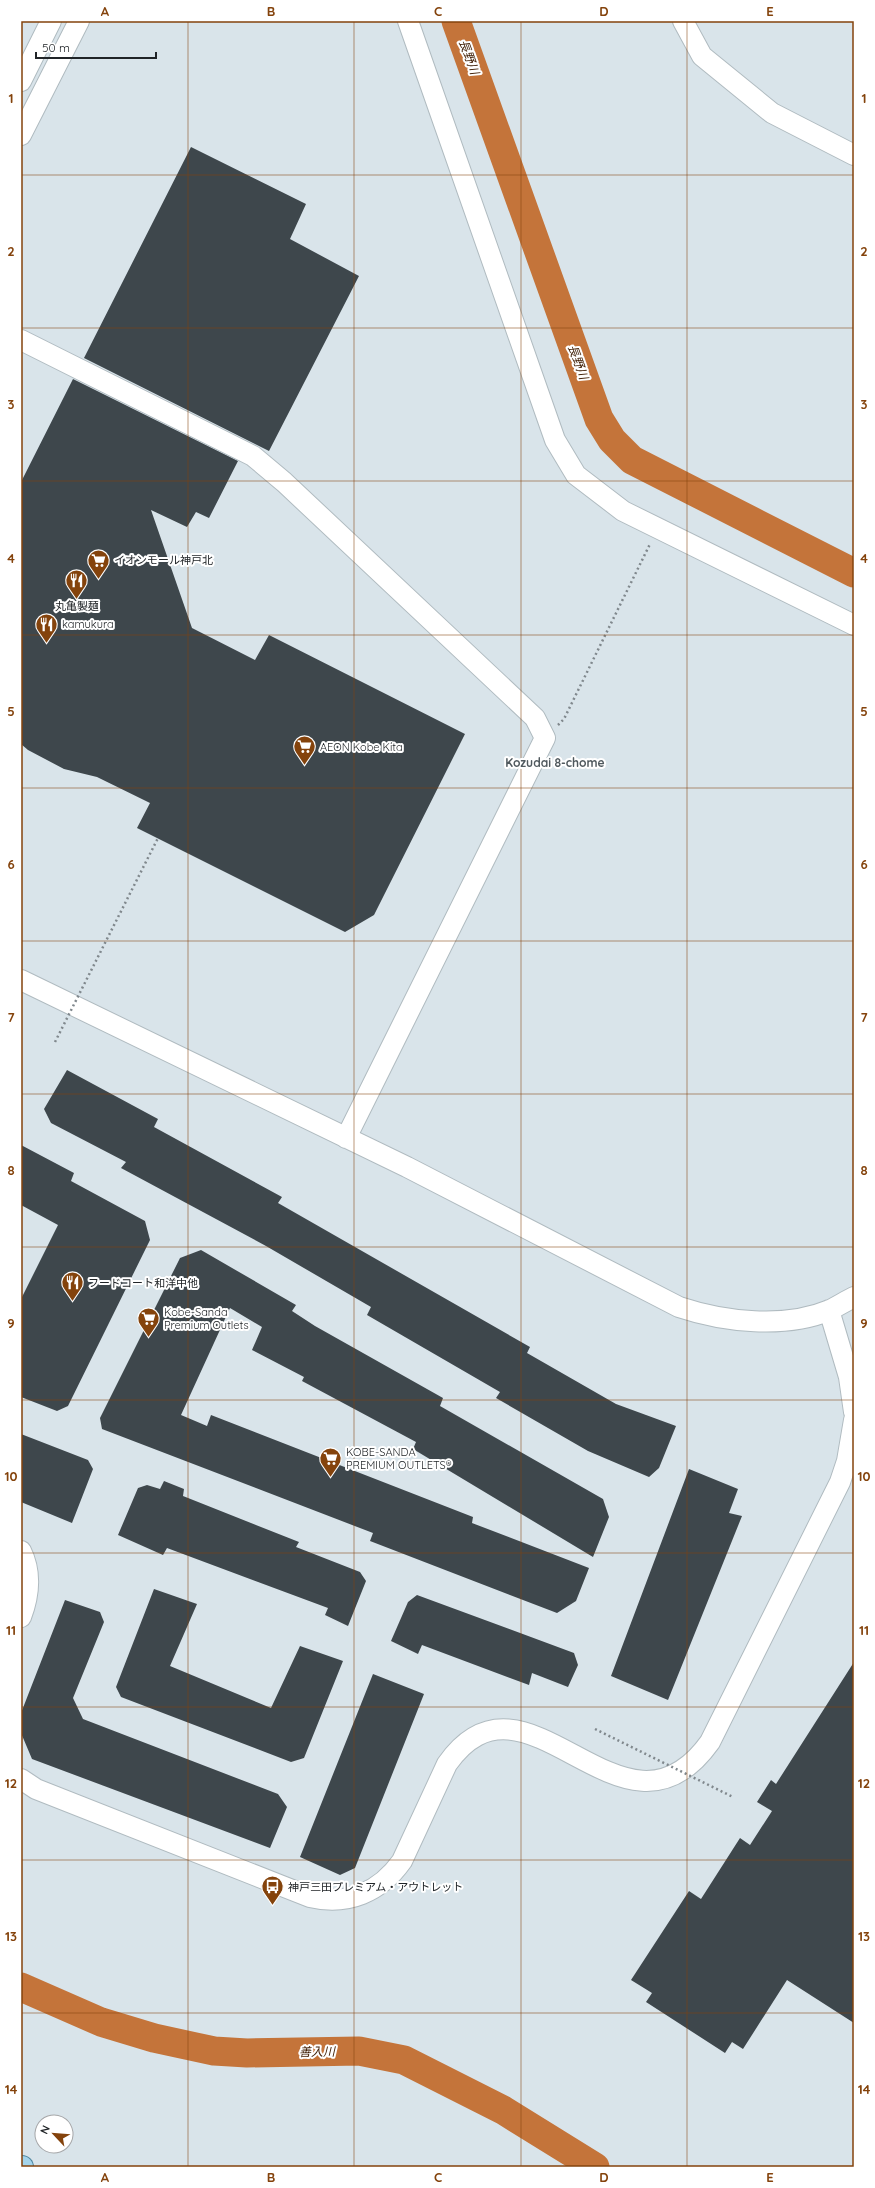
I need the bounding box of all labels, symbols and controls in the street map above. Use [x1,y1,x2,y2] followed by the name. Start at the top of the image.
[101,3,110,19] text: A
[267,3,275,19] text: B
[434,3,442,19] text: C
[599,3,609,19] text: D
[766,3,774,19] text: E
[36,34,156,60] scale bar
[456,37,483,78] water label: 長野川
[42,40,70,55] text: 50 m
[8,90,14,106] text: 1
[861,90,867,106] text: 1
[7,243,15,259] text: 2
[860,243,868,259] text: 2
[565,342,592,383] water label: 長野川
[8,396,15,412] text: 3
[861,396,868,412] text: 3
[85,547,111,580] supermarket icon: イオンモール神戸北
[7,550,15,566] text: 4
[860,550,868,566] text: 4
[114,553,213,567] place label: イオンモール神戸北
[64,567,90,600] restaurant icon: 丸亀製麺
[55,599,99,613] place label: 丸亀製麺
[33,611,59,644] restaurant icon: kamukura
[62,617,114,631] place label: kamukura
[7,703,15,719] text: 5
[860,703,868,719] text: 5
[292,734,318,767] supermarket icon: AEON Kobe Kita
[320,740,403,754] place label: AEON Kobe Kita
[505,755,605,770] district label: Kozudai 8-chome
[7,856,15,872] text: 6
[860,856,868,872] text: 6
[7,1009,15,1025] text: 7
[860,1009,868,1025] text: 7
[7,1162,15,1178] text: 8
[860,1162,868,1178] text: 8
[59,1270,85,1303] restaurant icon: フードコート和洋中他
[88,1276,198,1290] place label: フードコート和洋中他
[135,1305,161,1338] supermarket icon: Kobe-Sanda Premium Outlets
[164,1305,249,1332] place label: Kobe-Sanda Premium Outlets
[7,1315,15,1331] text: 9
[860,1315,868,1331] text: 9
[318,1445,344,1478] supermarket icon: KOBE-SANDA PREMIUM OUTLETS®
[346,1445,452,1472] place label: KOBE-SANDA PREMIUM OUTLETS®
[4,1468,18,1484] text: 10
[857,1468,871,1484] text: 10
[6,1622,16,1638] text: 11
[859,1622,869,1638] text: 11
[5,1775,17,1791] text: 12
[858,1775,870,1791] text: 12
[259,1874,285,1907] bus stop icon: 神戸三田プレミアム・アウトレット
[288,1880,463,1894] place label: 神戸三田プレミアム・アウトレット
[5,1928,17,1944] text: 13
[858,1928,870,1944] text: 13
[299,2044,337,2059] water label: 善入川
[5,2081,18,2097] text: 14
[858,2081,871,2097] text: 14
[34,2114,74,2154] north arrow
[37,2123,53,2136] text: N
[101,2169,110,2185] text: A
[267,2169,275,2185] text: B
[434,2169,442,2185] text: C
[599,2169,609,2185] text: D
[766,2169,774,2185] text: E

